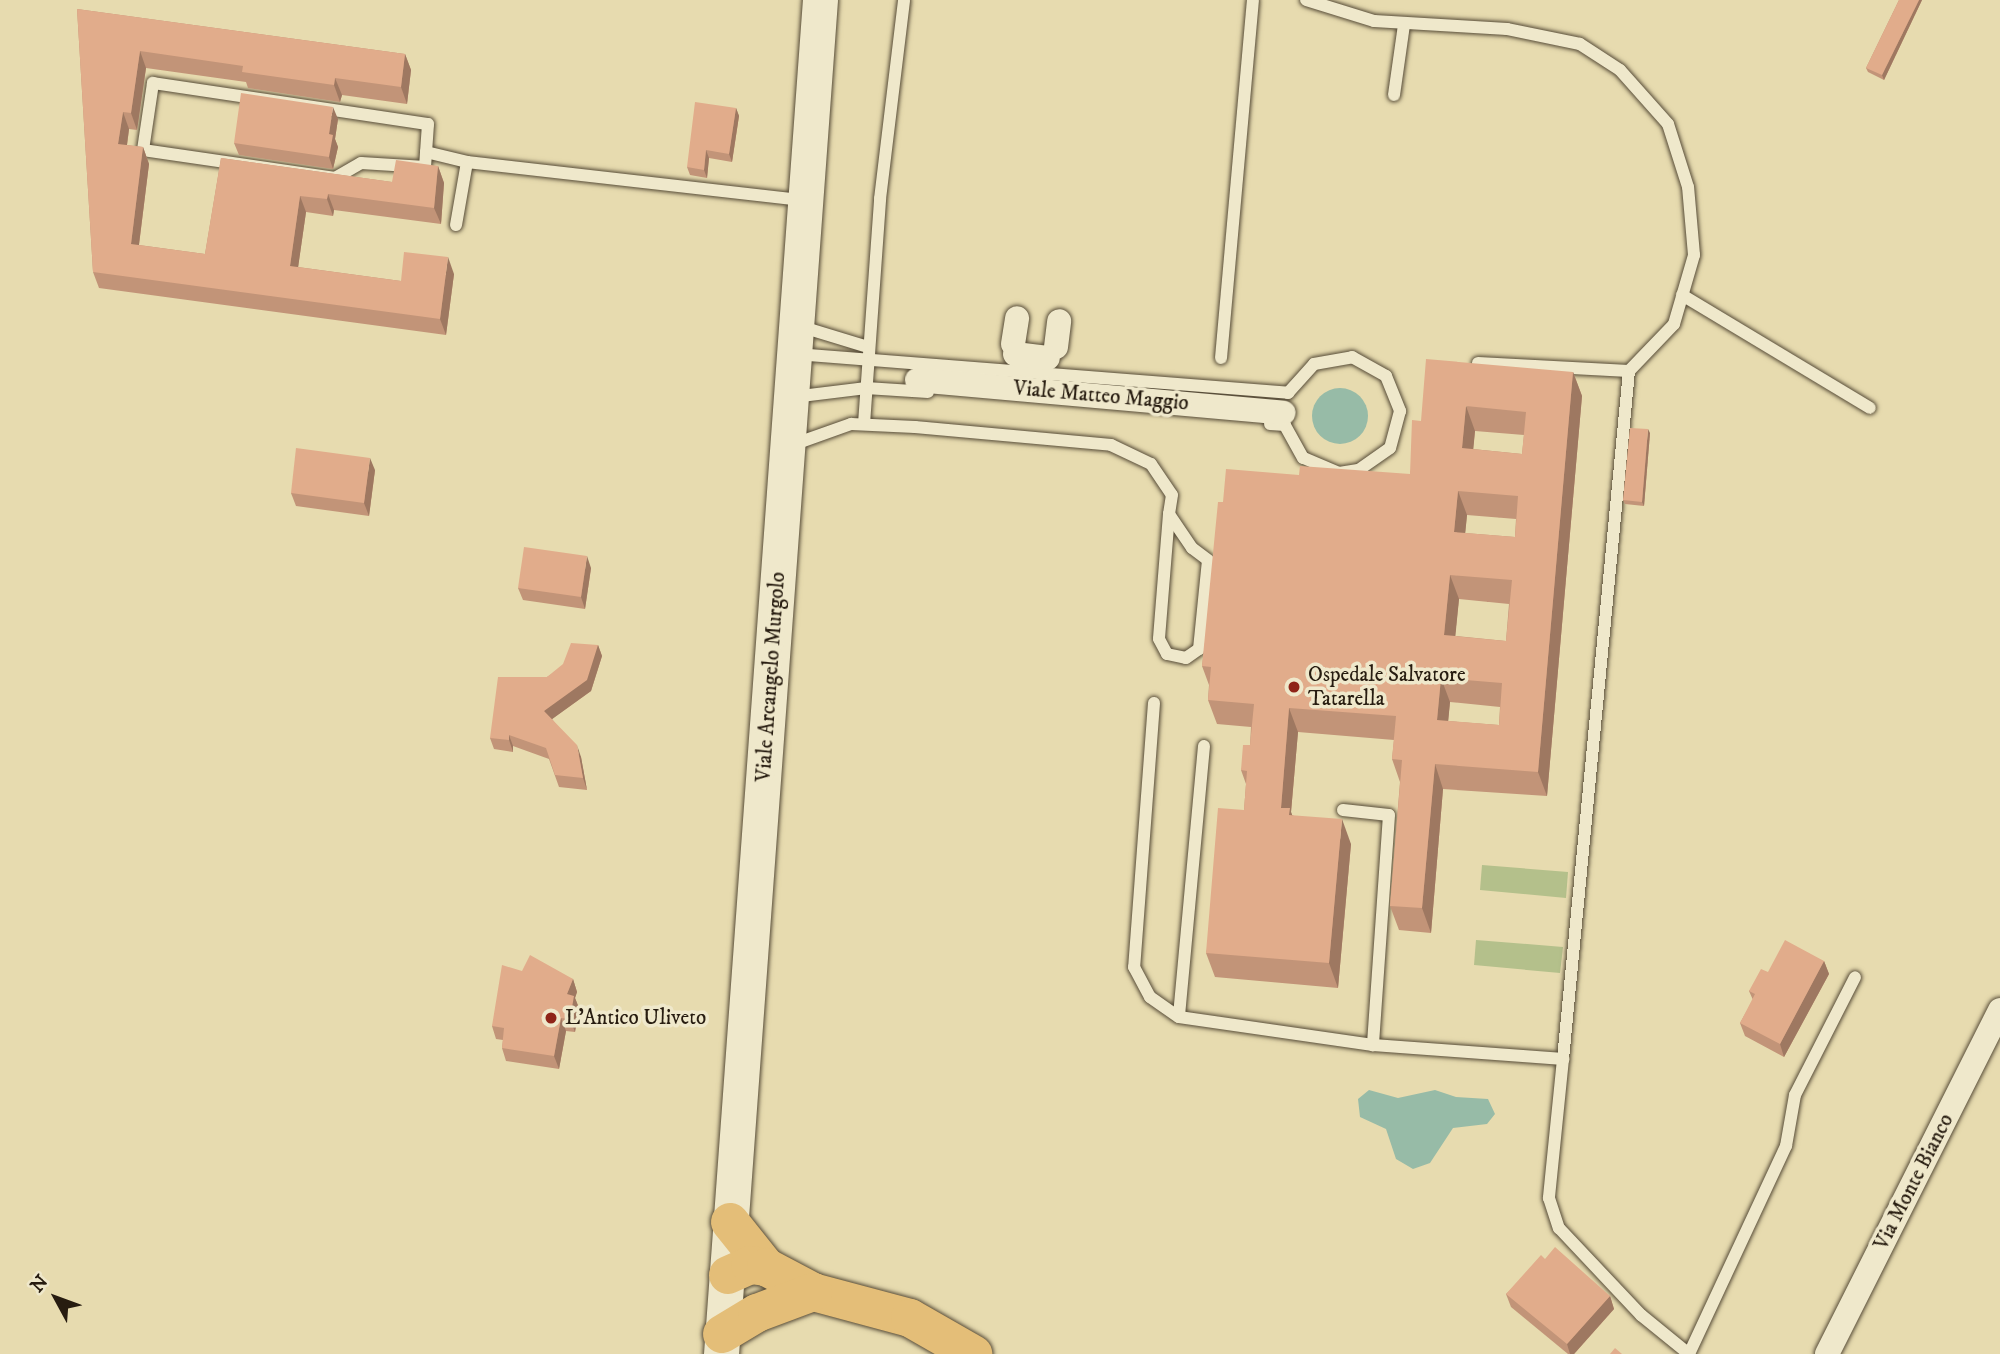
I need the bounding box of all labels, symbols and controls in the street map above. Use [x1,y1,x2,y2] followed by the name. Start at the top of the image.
[1012,376,1190,416] street label: Viale Matteo Maggio
[751,571,791,783] street label: Viale Arcangelo Murgolo
[1308,662,1466,712] place label: Ospedale Salvatore Tatarella
[1286,679,1302,695] marker: Ospedale Salvatore Tatarella
[565,1005,706,1031] place label: L'Antico Uliveto
[543,1010,559,1026] marker: L'Antico Uliveto
[1869,1110,1959,1254] street label: Via Monte Bianco
[21,1263,91,1333] north arrow
[26,1270,54,1297] text: N

